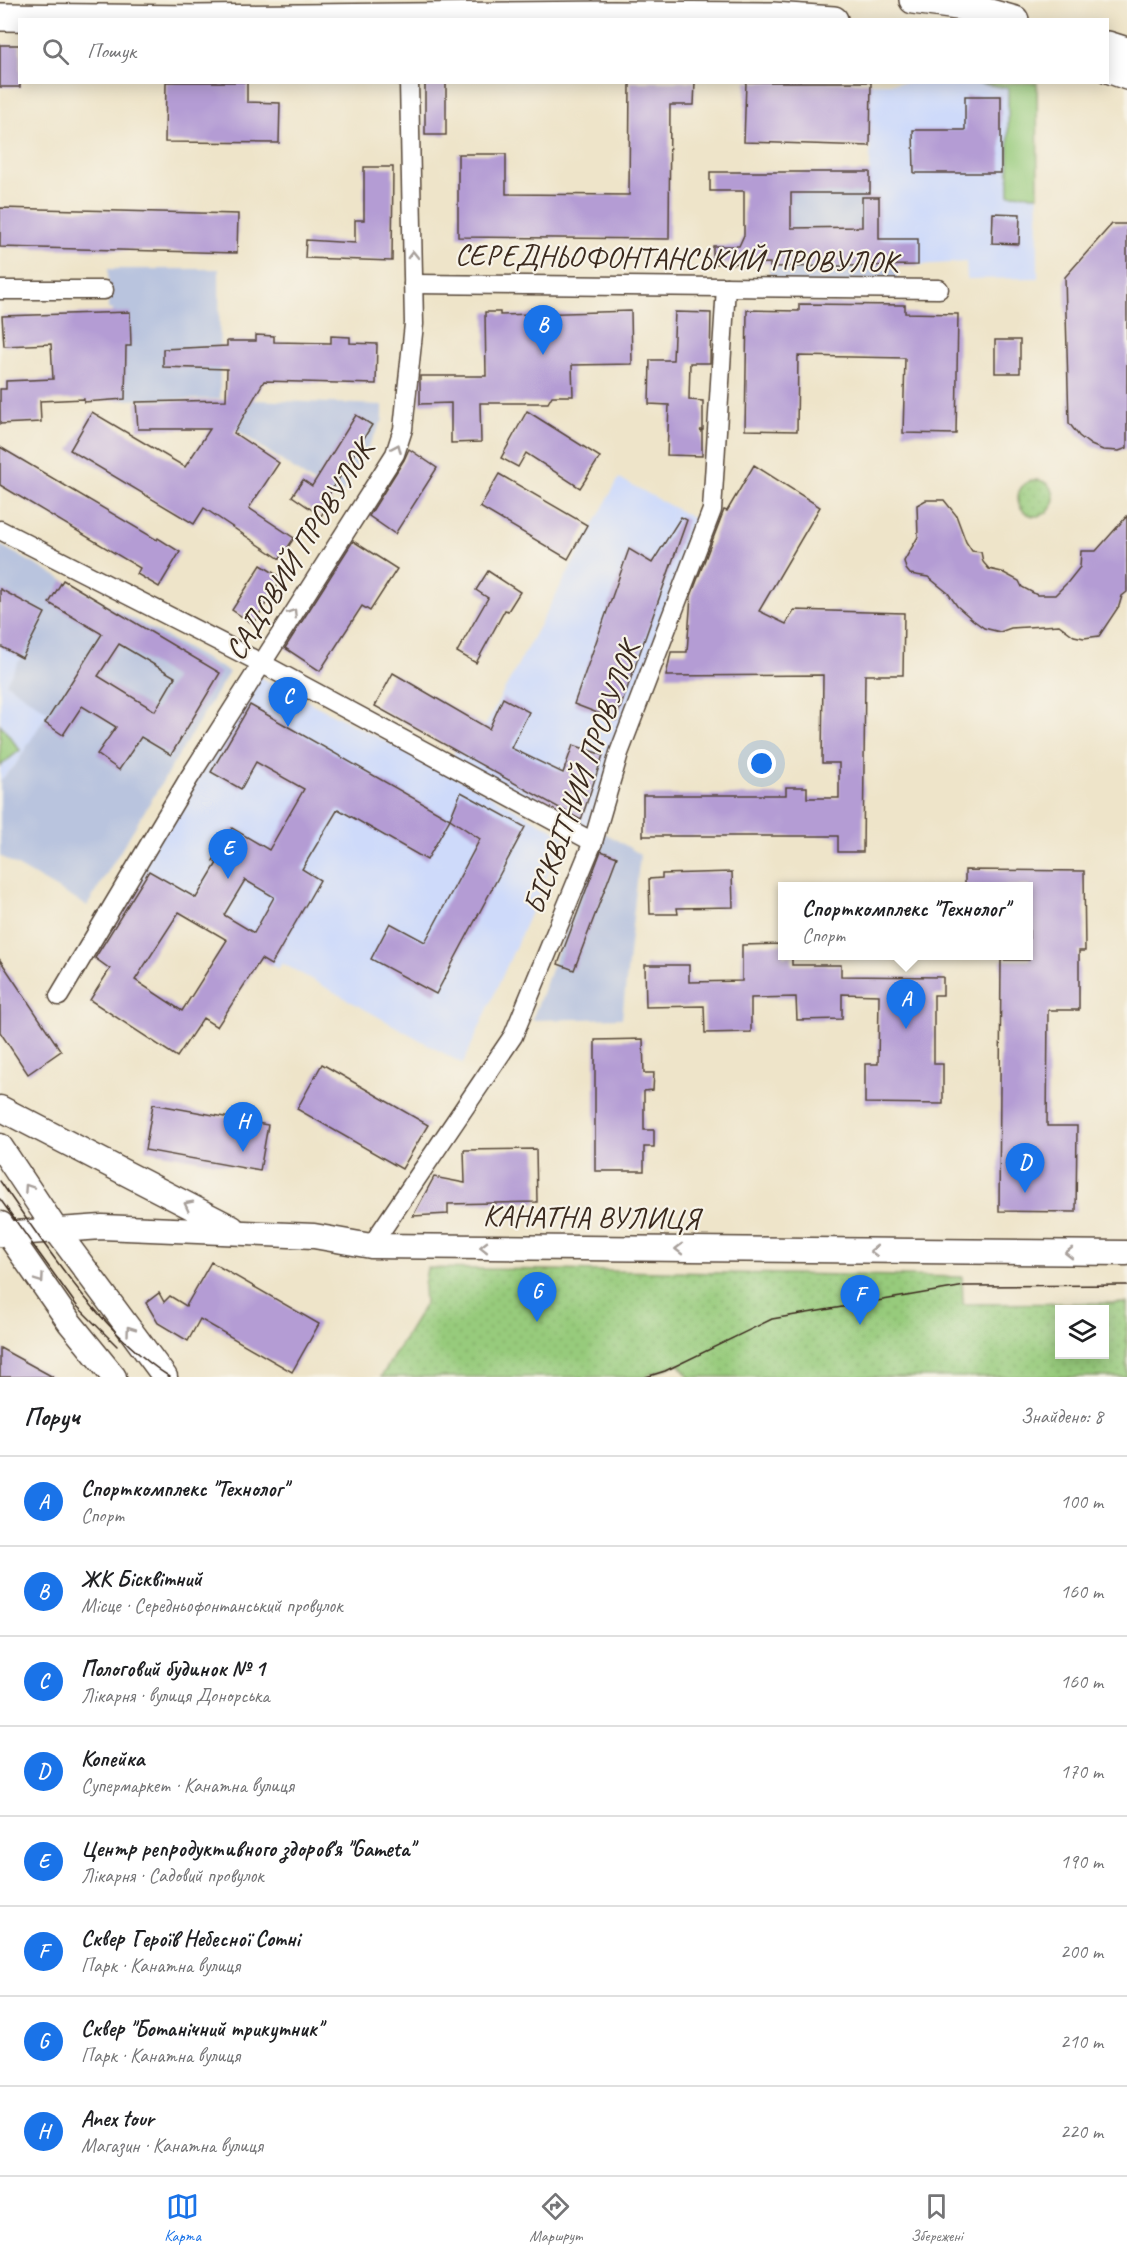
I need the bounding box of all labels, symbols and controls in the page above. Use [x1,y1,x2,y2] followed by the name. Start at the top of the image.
[18,18,1109,84] search box
[39,35,72,68] icon: search
[87,37,136,65] text: Пошук
[455,235,903,281] street label: СЕРЕДНЬОФОНТАНСЬКИЙ ПРОВУЛОК
[407,251,419,260] one-way arrow
[524,306,562,355] pin: B
[216,429,384,667] street label: САДОВИЙ ПРОВУЛОК
[389,444,401,455] one-way arrow
[285,609,297,619] one-way arrow
[514,632,650,919] street label: БІСКВІТНИЙ ПРОВУЛОК
[268,678,308,727] pin: C
[747,749,776,778] your location
[208,830,248,879] pin: E
[778,882,1033,960] popup
[802,895,1009,923] text: Спорткомплекс "Технолог"
[802,923,845,948] text: Спорт
[886,980,926,1029] pin: A
[224,1102,262,1152] pin: H
[1006,1144,1044,1193] pin: D
[24,1183,35,1194] one-way arrow
[482,1196,704,1238] street label: КАНАТНА ВУЛИЦЯ
[183,1201,194,1213] one-way arrow
[479,1241,488,1253] one-way arrow
[674,1243,683,1255] one-way arrow
[869,1245,878,1257] one-way arrow
[1064,1247,1073,1259] one-way arrow
[33,1272,44,1283] one-way arrow
[518,1272,556,1322] pin: G
[840,1276,880,1325] pin: F
[1055,1305,1109,1359] map controls
[1055,1305,1109,1359] button: layers
[127,1325,138,1336] one-way arrow
[24,1400,80,1433] text: Поруч
[1021,1404,1103,1429] text: Знайдено: 8
[81,1475,288,1503] text: Спорткомплекс "Технолог"
[38,1489,49,1514] text: A
[1060,1489,1103,1514] text: 100 m
[81,1503,124,1528] text: Спорт
[81,1565,202,1593] text: ЖК Бісквітний
[38,1579,49,1604] text: B
[1060,1579,1103,1604] text: 160 m
[81,1593,342,1618] text: Місце · Середньофонтанський провулок
[81,1655,265,1683] text: Пологовий будинок № 1
[39,1669,48,1694] text: C
[1060,1669,1103,1694] text: 160 m
[81,1683,270,1708] text: Лікарня · вулиця Донорська
[81,1745,144,1773] text: Копейка
[38,1759,49,1784] text: D
[1060,1759,1103,1784] text: 170 m
[81,1773,294,1798] text: Супермаркет · Канатна вулиця
[81,1835,414,1863] text: Центр репродуктивного здоров'я "Gameta"
[38,1849,49,1874] text: E
[1060,1849,1103,1874] text: 190 m
[81,1863,264,1888] text: Лікарня · Садовий провулок
[81,1925,300,1953] text: Сквер Героїв Небесної Сотні
[39,1939,48,1964] text: F
[1060,1939,1103,1964] text: 200 m
[81,1953,240,1978] text: Парк · Канатна вулиця
[81,2015,322,2043] text: Сквер "Ботанічний трикутник"
[39,2029,48,2054] text: G
[1060,2029,1103,2054] text: 210 m
[81,2043,240,2068] text: Парк · Канатна вулиця
[81,2105,154,2133] text: Anex tour
[38,2119,49,2144] text: H
[1060,2119,1103,2144] text: 220 m
[81,2133,263,2158] text: Магазин · Канатна вулиця
[164,2190,201,2246] tab: Карта
[529,2190,582,2246] tab: Маршрут
[911,2190,963,2246] tab: Збережені

